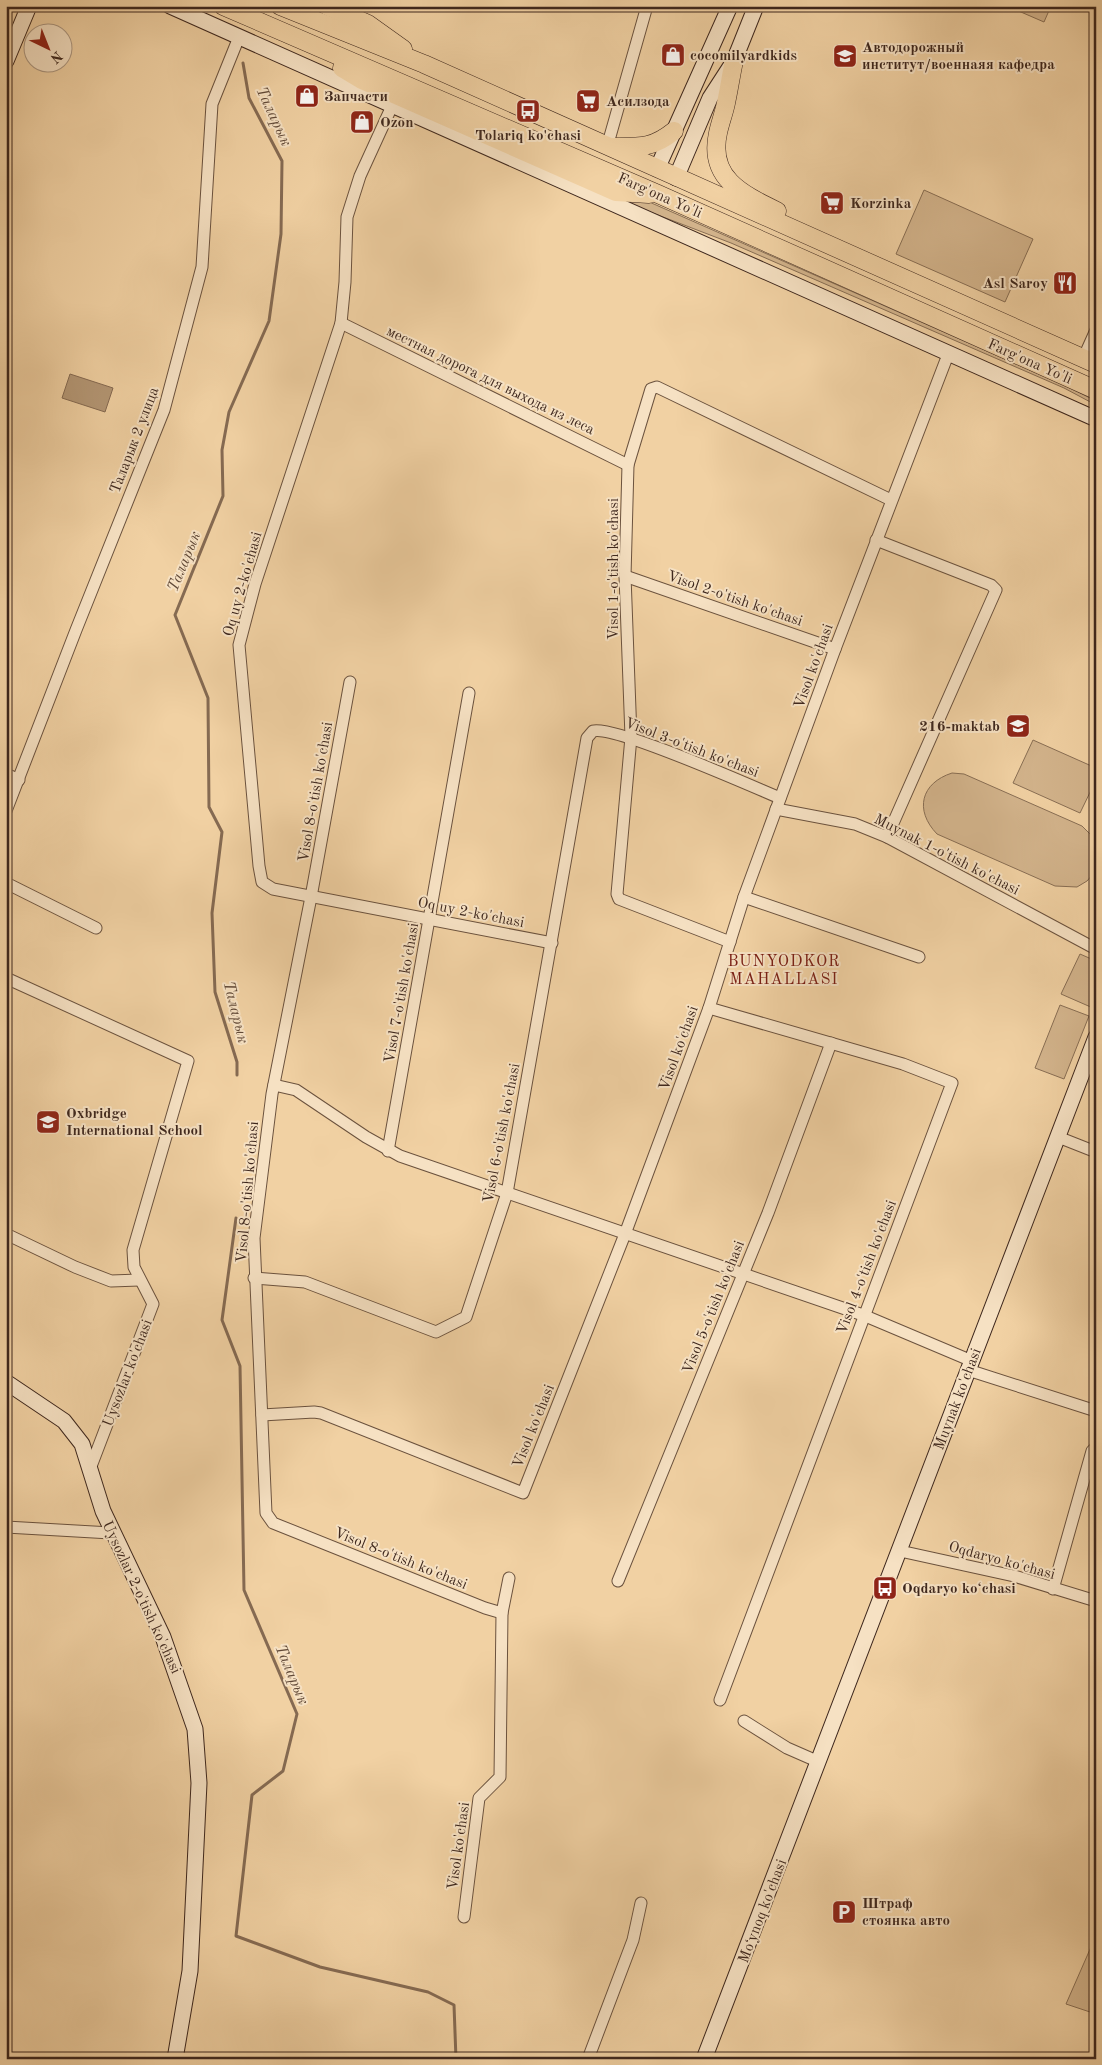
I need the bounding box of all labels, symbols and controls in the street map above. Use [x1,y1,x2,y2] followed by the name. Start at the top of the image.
[22,22,72,72] north arrow
[862,41,1055,73] place label: Автодорожный институт/военнаяя кафедра
[660,42,686,68] shop icon: cocomilyardkids
[832,43,858,69] school or university icon: Автодорожный институт/военнаяя кафедра
[47,48,65,66] text: N
[690,49,797,64] place label: cocomilyardkids
[294,83,320,109] shop icon: Запчасти
[252,85,294,149] water label: Таларык
[575,88,601,114] supermarket icon: Асилзода
[324,90,388,105] place label: Запчасти
[606,95,670,110] place label: Асилзода
[515,98,541,124] bus stop icon: Tolariq ko'chasi
[349,109,375,135] shop icon: Ozon
[380,116,413,131] place label: Ozon
[475,129,581,144] place label: Tolariq ko'chasi
[615,171,704,222] street label: Farg'ona Yo'li
[819,190,845,216] supermarket icon: Korzinka
[850,197,912,212] place label: Korzinka
[1052,270,1078,296] restaurant icon: Asl Saroy
[983,277,1048,292] place label: Asl Saroy
[384,324,597,439] street label: местная дорога для выхода из леса
[985,337,1074,388] street label: Farg'ona Yo'li
[108,385,163,496] street label: Таларык 2 улица
[607,498,622,640] street label: Visol 1-o'tish ko'chasi
[165,529,204,594] water label: Таларык
[221,530,266,638] street label: Oq uy 2-ko'chasi
[665,569,804,630] street label: Visol 2-o'tish ko'chasi
[792,622,837,711] street label: Visol ko'chasi
[1005,713,1031,739] school or university icon: 216-maktab
[622,716,761,781] street label: Visol 3-o'tish ko'chasi
[919,720,1000,735] place label: 216-maktab
[297,721,336,864] street label: Visol 8-o'tish ko'chasi
[871,812,1021,899] street label: Muynak 1-o'tish ko'chasi
[416,896,525,931] street label: Oq uy 2-ko'chasi
[383,922,422,1065] street label: Visol 7-o'tish ko'chasi
[727,954,841,988] district label: BUNYODKOR MAHALLASI
[220,980,251,1046] water label: Таларык
[657,1004,702,1093] street label: Visol ko'chasi
[482,1062,523,1204] street label: Visol 6-o'tish ko'chasi
[66,1107,203,1139] place label: Oxbridge International School
[35,1109,61,1135] school or university icon: Oxbridge International School
[235,1121,262,1264] street label: Visol 8-o'tish ko'chasi
[835,1198,900,1337] street label: Visol 4-o'tish ko'chasi
[681,1239,748,1376] street label: Visol 5-o'tish ko'chasi
[101,1318,156,1429] street label: Uysozlar ko'chasi
[932,1347,985,1452] street label: Muynak ko'chasi
[511,1383,558,1470] street label: Visol ko'chasi
[99,1519,183,1676] street label: Uysozlar 2-o'tish ko'chasi
[332,1526,469,1593] street label: Visol 8-o'tish ko'chasi
[947,1540,1057,1583] street label: Oqdaryo ko'chasi
[872,1575,898,1601] bus stop icon: Oqdaryo koʻchasi
[902,1582,1016,1597] place label: Oqdaryo koʻchasi
[271,1642,311,1707] water label: Таларык
[446,1801,473,1891] street label: Visol ko'chasi
[737,1858,790,1965] street label: Moʻynoq ko'chasi
[862,1897,950,1929] place label: Штраф стоянка авто
[831,1899,857,1925] parking icon: Штраф стоянка авто

